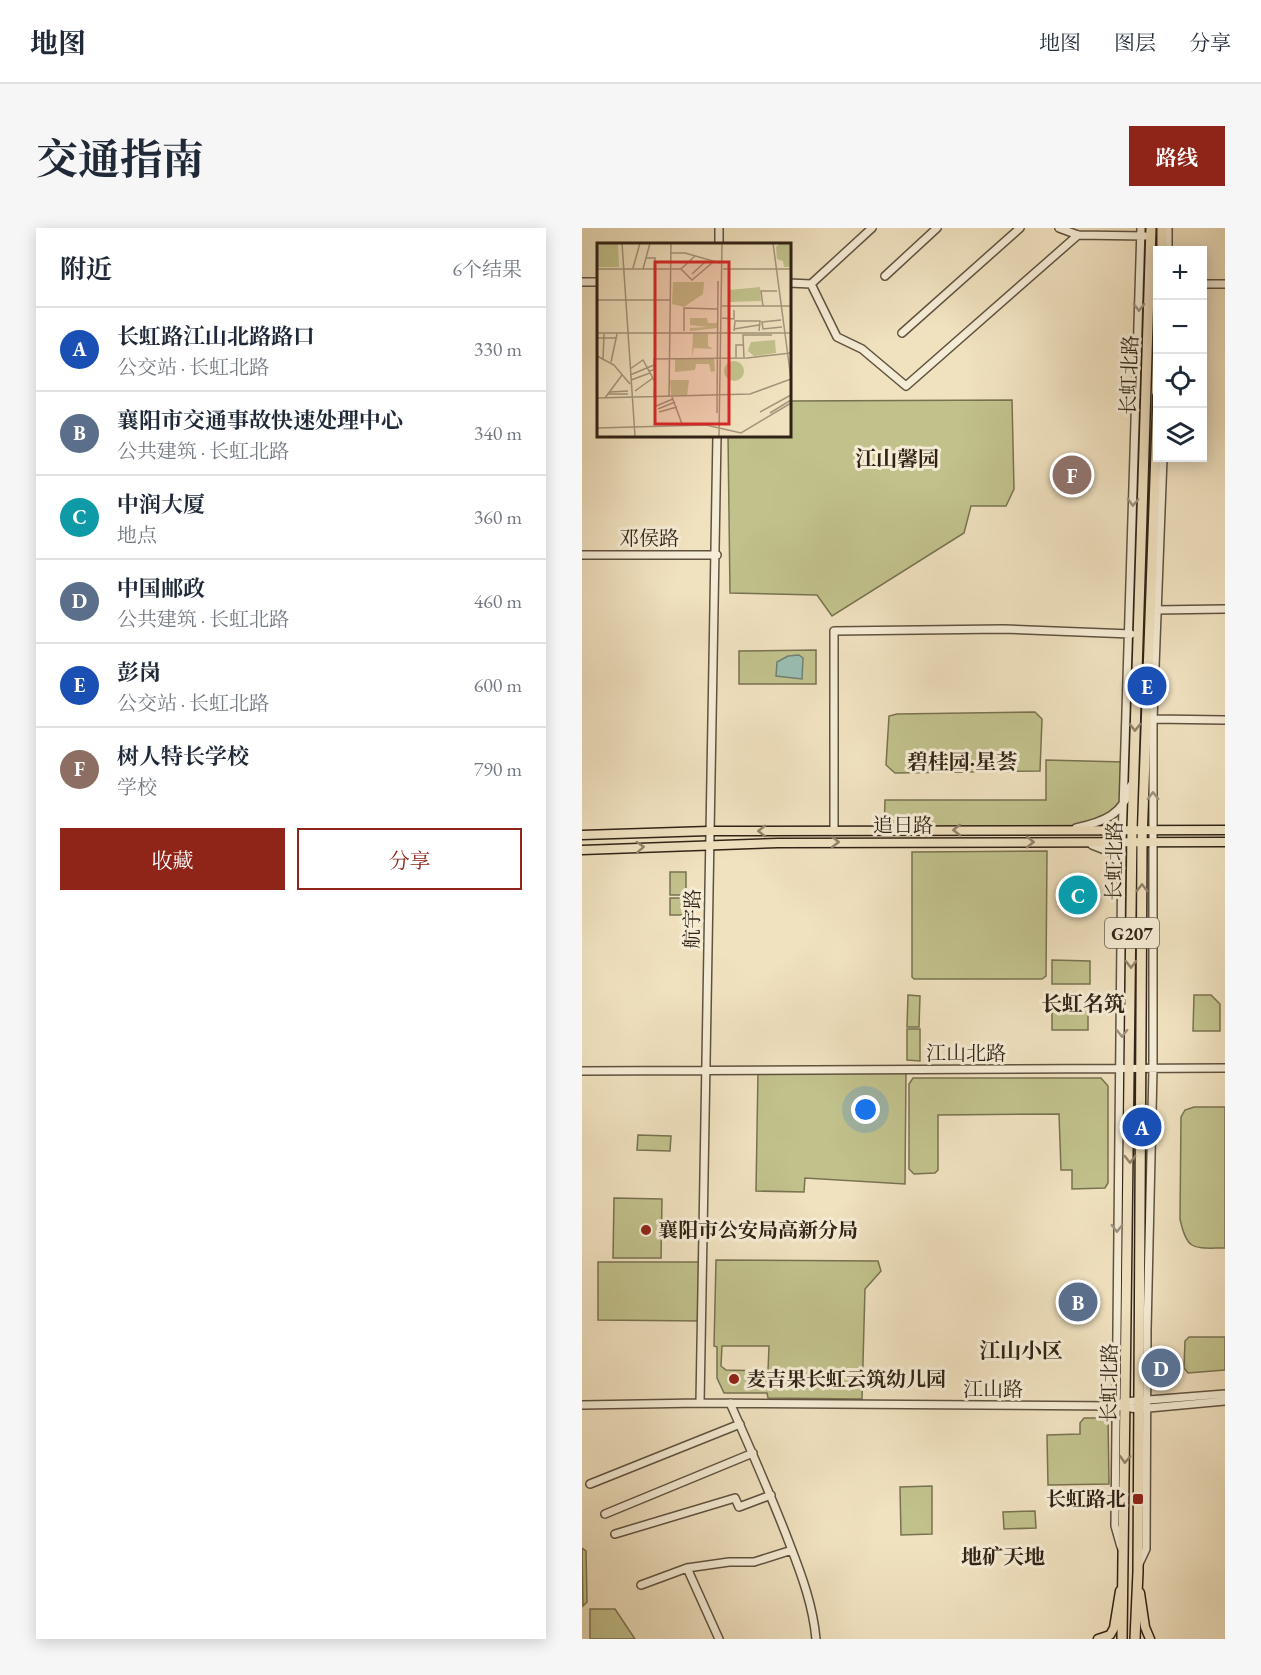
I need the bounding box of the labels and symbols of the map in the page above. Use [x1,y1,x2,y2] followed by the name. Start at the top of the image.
[597,243,790,436] inset map
[1133,303,1145,312] one-way arrow
[1115,335,1143,415] street label: 长虹北路
[855,445,939,472] district label: 江山馨园
[1052,452,1092,498] pin: F
[1127,498,1139,507] one-way arrow
[619,525,679,551] street label: 邓侯路
[1128,664,1166,708] pin: E
[1128,723,1141,732] one-way arrow
[907,748,1017,775] district label: 碧桂园·星荟
[1147,791,1159,800] one-way arrow
[873,812,933,838] street label: 追日路
[1100,821,1128,901] street label: 长虹北路
[952,824,961,836] one-way arrow
[757,825,766,837] one-way arrow
[1026,835,1035,848] one-way arrow
[831,836,840,848] one-way arrow
[636,841,645,854] one-way arrow
[1058,872,1098,918] pin: C
[1136,883,1148,892] one-way arrow
[678,889,706,949] street label: 航宇路
[1105,918,1159,948] road number: G207
[1125,960,1137,969] one-way arrow
[1041,990,1125,1017] district label: 长虹名筑
[1116,1029,1128,1038] one-way arrow
[926,1040,1006,1066] street label: 江山北路
[851,1095,880,1124] your location
[1122,1104,1162,1150] pin: A
[1124,1155,1136,1164] one-way arrow
[658,1217,858,1243] place label: 襄阳市公安局高新分局
[639,1223,653,1237] marker: 襄阳市公安局高新分局
[1111,1224,1124,1233] one-way arrow
[1058,1280,1098,1324] pin: B
[979,1337,1063,1364] district label: 江山小区
[1095,1343,1123,1423] street label: 长虹北路
[1142,1346,1180,1390] pin: D
[746,1366,946,1392] place label: 麦吉果长虹云筑幼儿园
[727,1372,741,1386] marker: 麦吉果长虹云筑幼儿园
[963,1376,1023,1402] street label: 江山路
[1118,1455,1131,1464] one-way arrow
[1046,1486,1126,1512] place label: 长虹路北
[1131,1492,1145,1506] marker: 长虹路北
[961,1543,1045,1570] district label: 地矿天地

